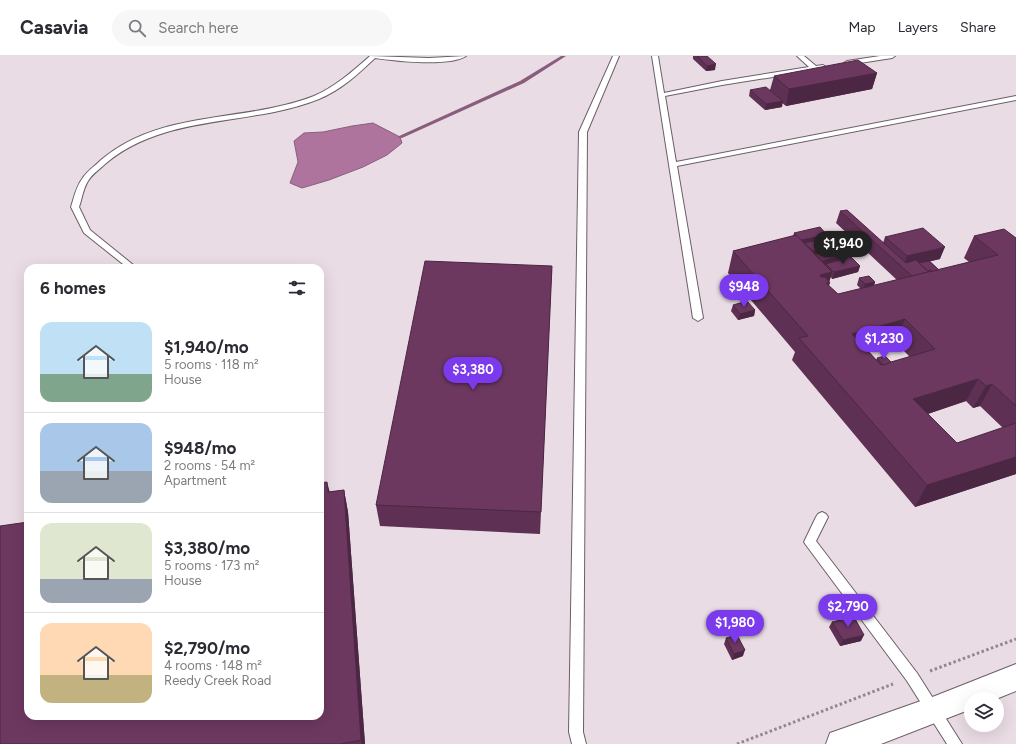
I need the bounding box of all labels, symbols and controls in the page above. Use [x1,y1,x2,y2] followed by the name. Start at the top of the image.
[112,10,392,46] search box
[20,16,88,39] text: Casavia
[126,17,148,39] icon: search
[158,19,238,37] text: Search here
[848,19,876,36] text: Map
[898,19,938,36] text: Layers
[960,19,996,36] text: Share
[810,231,876,265] pin: $1,940
[823,236,863,251] text: $1,940
[720,274,768,308] pin: $948
[286,277,308,299] icon: filters
[40,278,106,298] text: 6 homes
[729,279,759,294] text: $948
[851,326,917,360] pin: $1,230
[864,331,904,346] text: $1,230
[164,337,249,357] text: $1,940/mo
[72,338,120,386] icon: home
[164,357,259,372] text: 5 rooms · 118 m²
[440,357,506,391] pin: $3,380
[452,362,494,377] text: $3,380
[164,372,202,387] text: House
[164,438,237,458] text: $948/mo
[72,439,120,487] icon: home
[164,458,255,473] text: 2 rooms · 54 m²
[164,473,227,488] text: Apartment
[164,538,250,558] text: $3,380/mo
[72,539,120,587] icon: home
[164,558,259,573] text: 5 rooms · 173 m²
[164,573,202,588] text: House
[815,594,881,628] pin: $2,790
[827,599,869,614] text: $2,790
[702,610,768,644] pin: $1,980
[715,615,755,630] text: $1,980
[164,638,250,658] text: $2,790/mo
[72,639,120,687] icon: home
[164,658,262,673] text: 4 rooms · 148 m²
[164,673,271,688] text: Reedy Creek Road
[964,692,1004,732] map controls
[964,692,1004,732] button: layers

